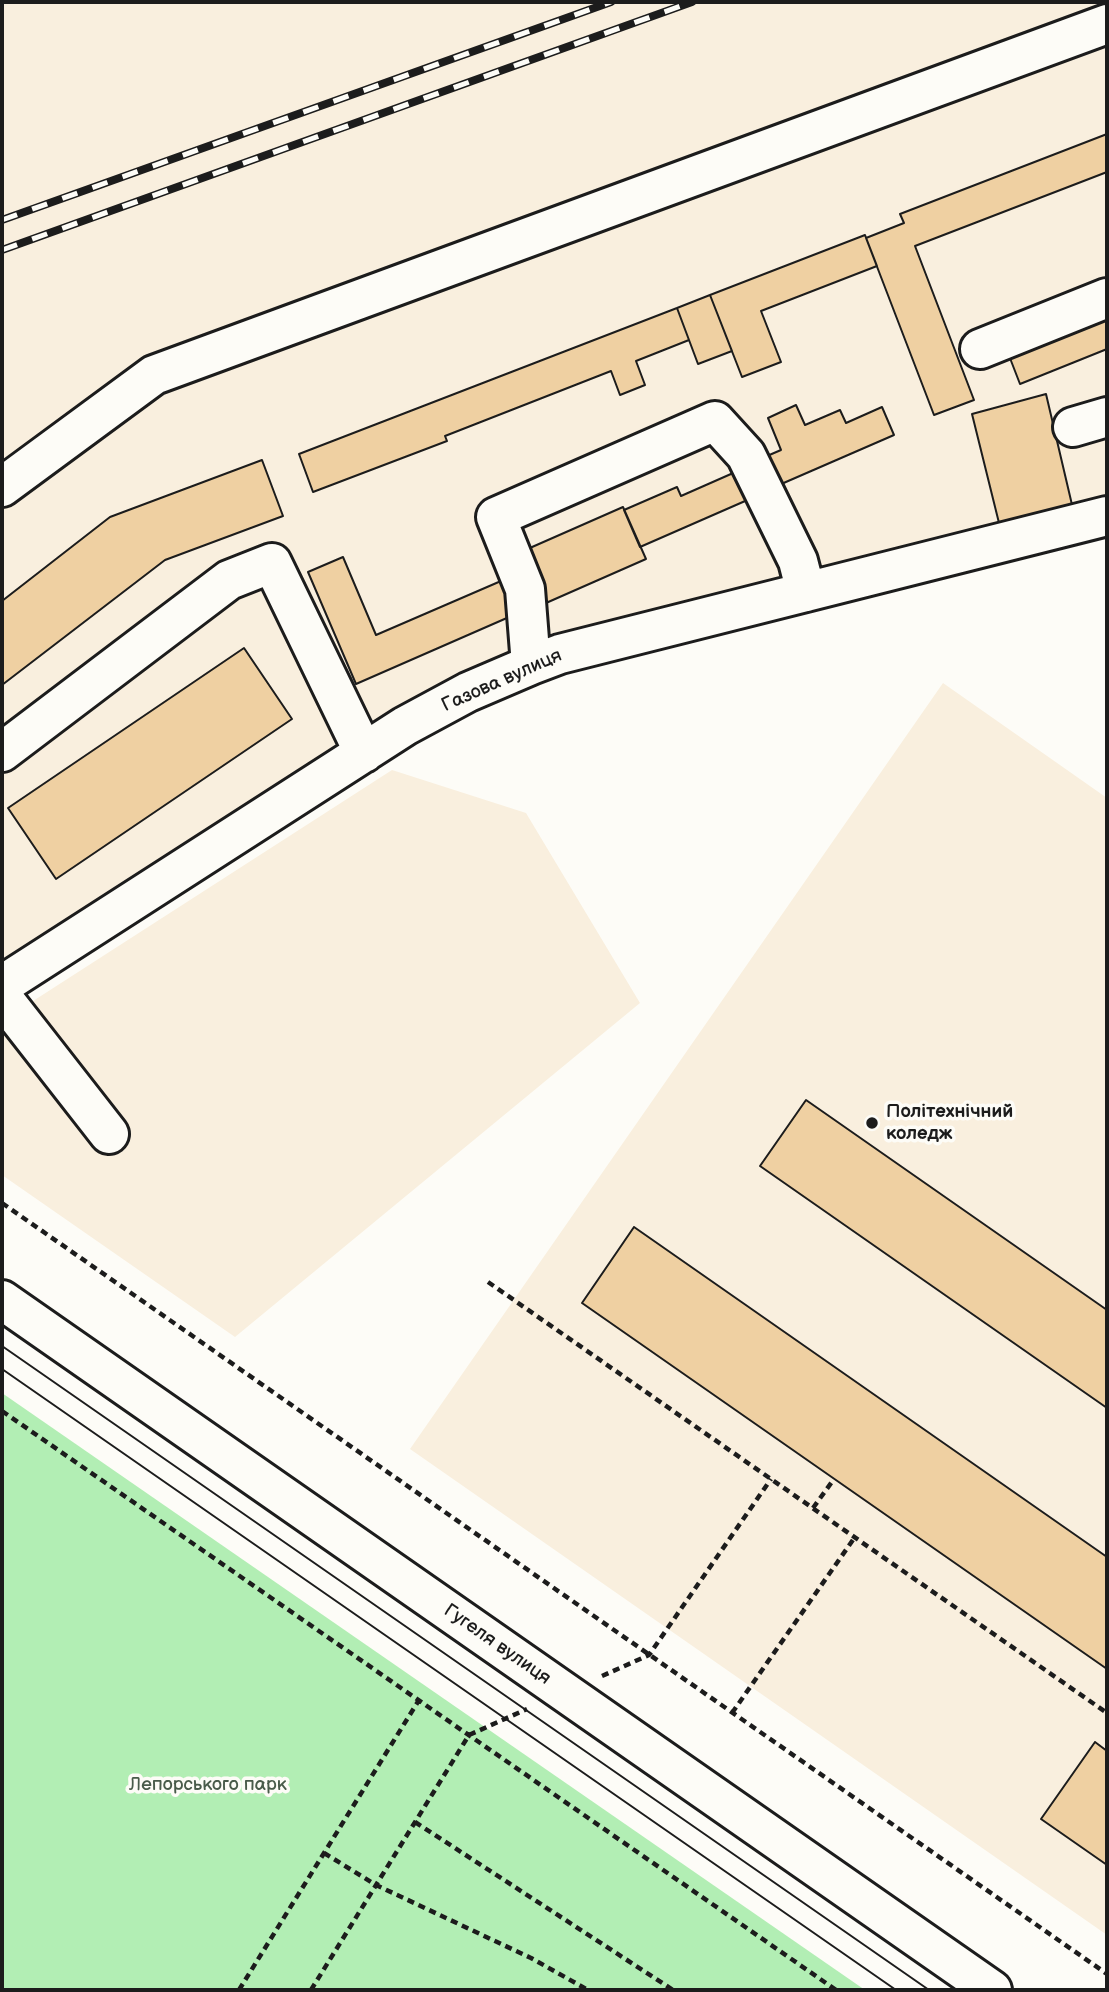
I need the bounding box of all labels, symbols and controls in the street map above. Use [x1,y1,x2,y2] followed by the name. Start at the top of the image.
[438,644,566,718] street label: Газова вулиця
[886,1101,1013,1145] place label: Політехнічний коледж
[864,1115,880,1131] marker: Політехнічний коледж
[439,1600,555,1690] street label: Гугеля вулиця
[129,1774,287,1796] park label: Лепорського парк

